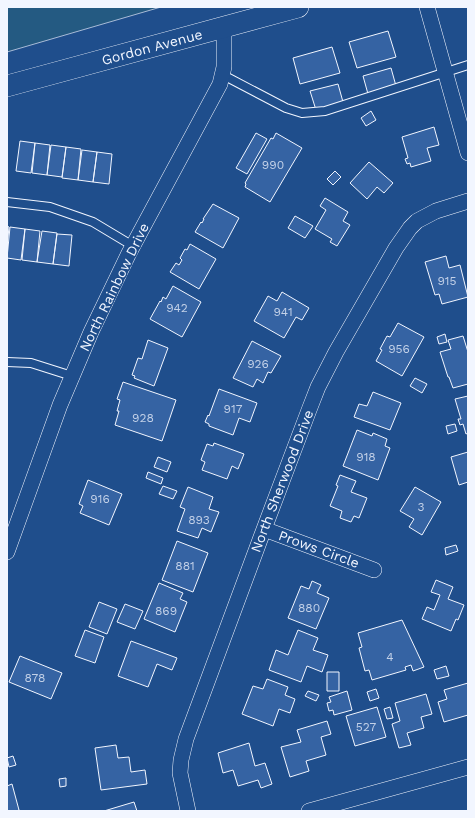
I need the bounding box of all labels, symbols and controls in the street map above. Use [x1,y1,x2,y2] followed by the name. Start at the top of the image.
[100,26,204,68] street label: Gordon Avenue
[262,158,284,172] house number: 990
[76,220,152,354] street label: North Rainbow Drive
[437,274,457,288] house number: 915
[166,301,188,315] house number: 942
[273,305,293,319] house number: 941
[388,342,410,356] house number: 956
[247,357,269,371] house number: 926
[224,402,243,416] house number: 917
[247,408,317,554] street label: North Sherwood Drive
[132,411,154,425] house number: 928
[356,450,376,464] house number: 918
[90,492,110,506] house number: 916
[418,500,425,514] house number: 3
[188,513,210,527] house number: 893
[276,527,362,571] street label: Prows Circle
[175,559,195,573] house number: 881
[298,601,320,615] house number: 880
[155,604,177,618] house number: 869
[386,650,394,664] house number: 4
[25,671,45,685] house number: 878
[356,720,376,734] house number: 527

